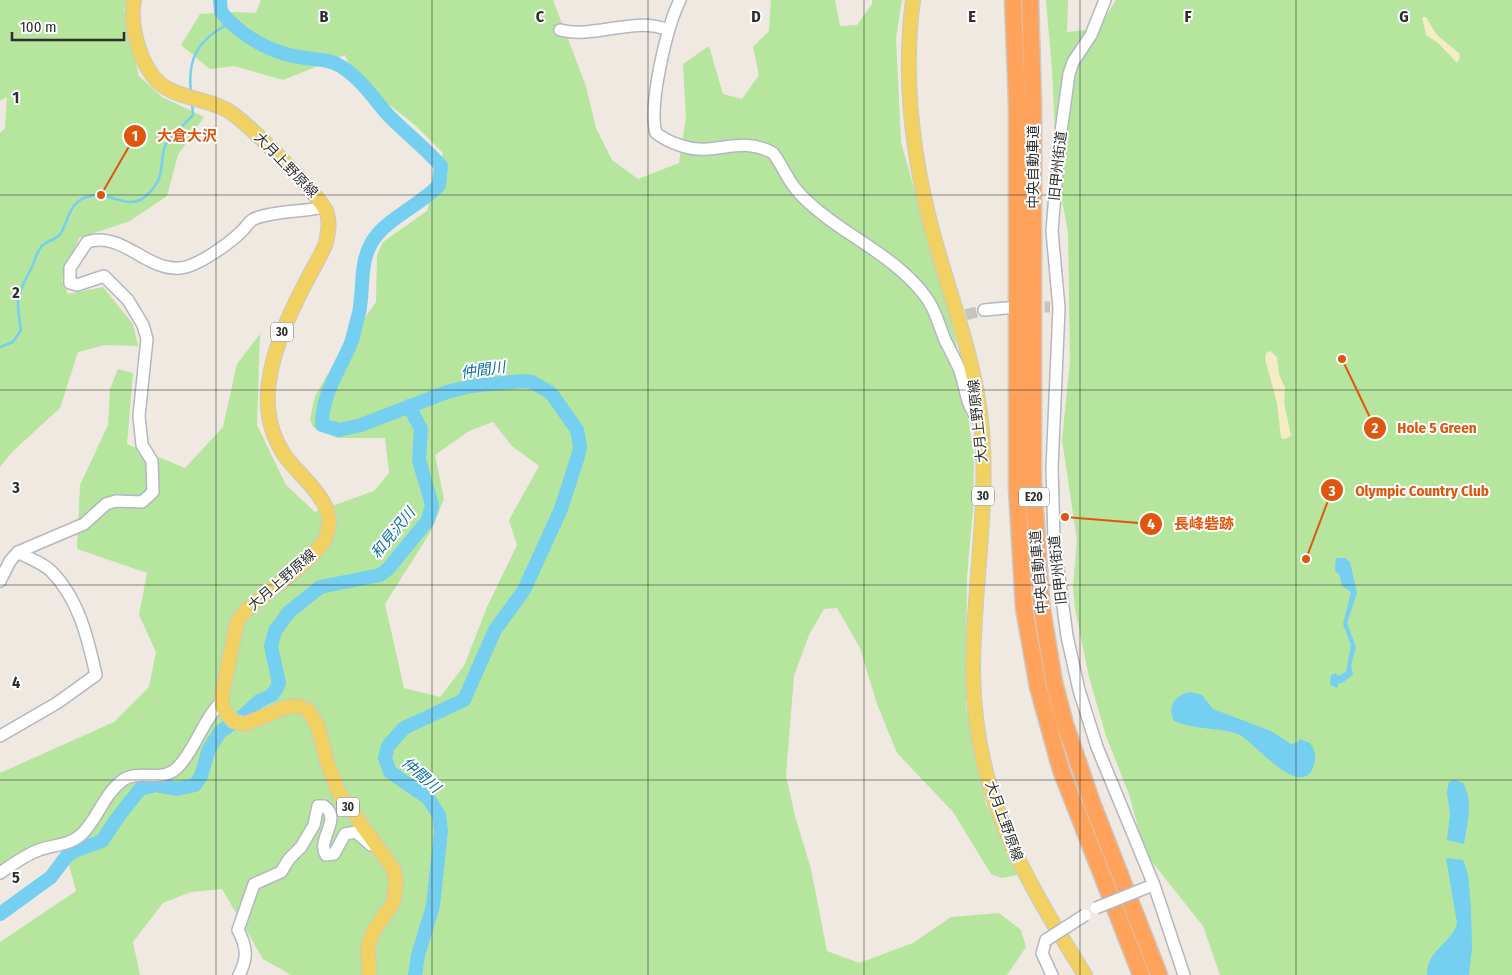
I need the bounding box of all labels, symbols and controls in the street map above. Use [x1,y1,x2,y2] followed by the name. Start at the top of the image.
[320,7,329,26] text: B
[536,7,545,26] text: C
[751,7,761,26] text: D
[968,7,976,26] text: E
[1184,7,1192,26] text: F
[1399,7,1409,26] text: G
[12,10,125,42] scale bar
[20,18,57,36] text: 100 m
[13,88,19,107] text: 1
[122,121,227,151] callout: 大倉大沢
[1025,125,1042,209] street label: 中央自動車道
[132,127,138,145] text: 1
[157,127,217,145] text: 大倉大沢
[251,129,321,201] street label: 大月上野原線
[1046,130,1070,202] street label: 旧甲州街道
[11,283,20,302] text: 2
[271,322,293,342] road number: 30
[459,358,509,382] water label: 仲間川
[965,378,991,464] street label: 大月上野原線
[1362,413,1487,443] callout: Hole 5 Green
[1371,419,1379,437] text: 2
[1397,419,1477,437] text: Hole 5 Green
[1320,475,1499,505] callout: Olympic Country Club
[11,478,20,497] text: 3
[1327,482,1336,500] text: 3
[1355,482,1489,500] text: Olympic Country Club
[972,486,994,506] road number: 30
[1019,488,1049,507] road number: E20
[367,502,420,562] water label: 和見沢川
[1139,509,1244,539] callout: 長峰砦跡
[1147,515,1155,533] text: 4
[1174,515,1234,533] text: 長峰砦跡
[1027,529,1051,615] street label: 中央自動車道
[1046,534,1070,606] street label: 旧甲州街道
[245,546,319,614] street label: 大月上野原線
[12,673,20,692] text: 4
[398,753,445,798] water label: 仲間川
[982,779,1026,863] street label: 大月上野原線
[337,798,359,816] road number: 30
[12,868,20,887] text: 5

